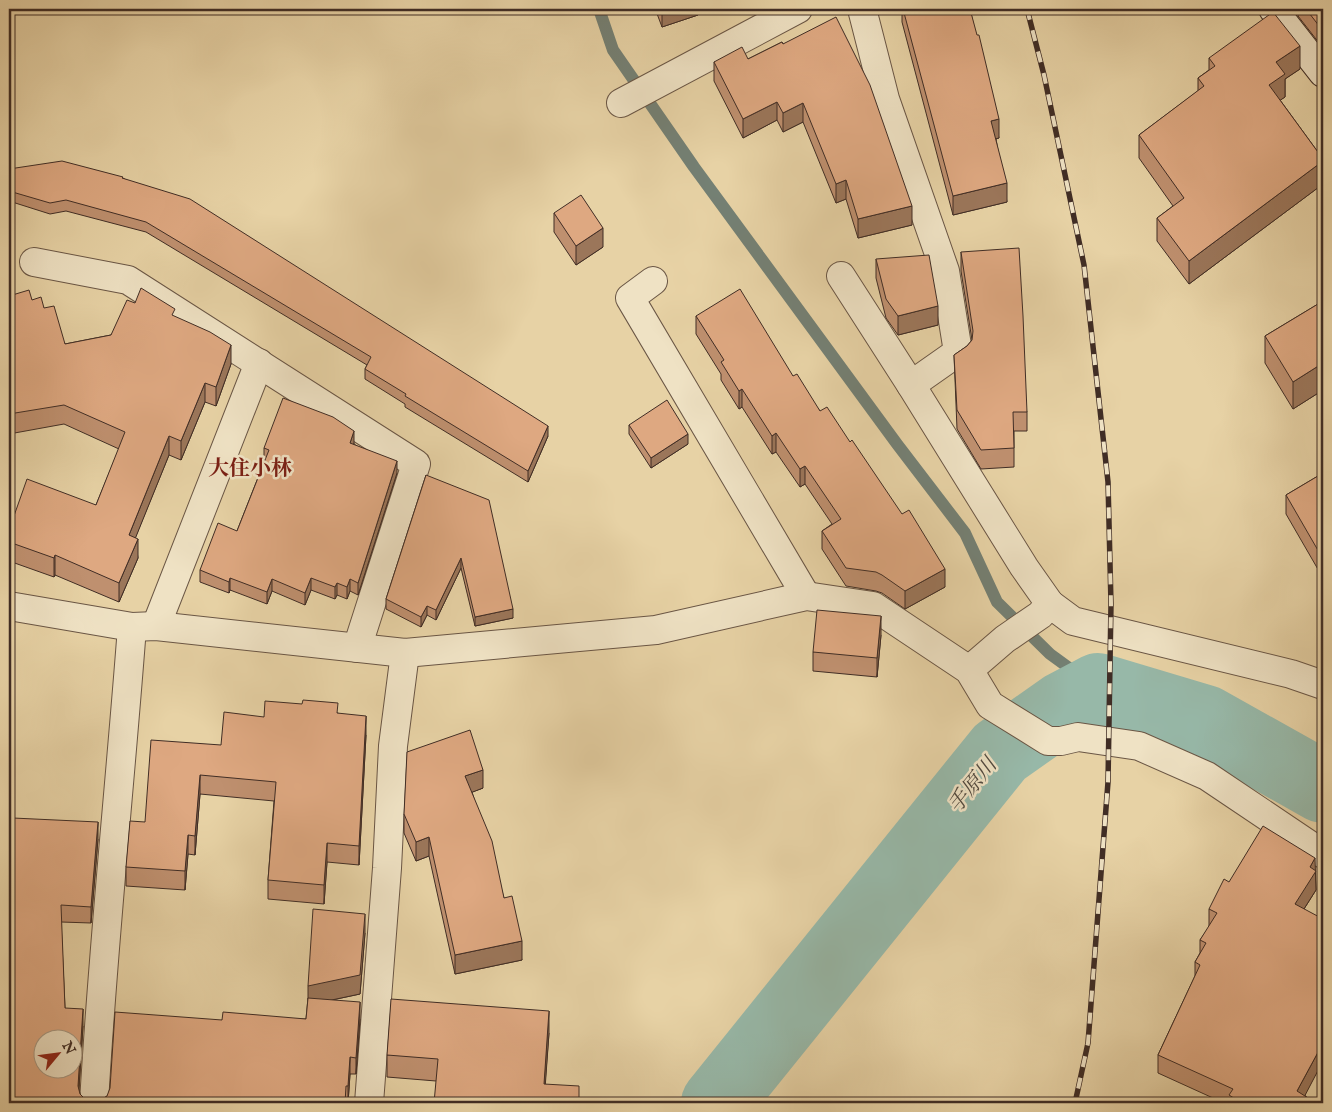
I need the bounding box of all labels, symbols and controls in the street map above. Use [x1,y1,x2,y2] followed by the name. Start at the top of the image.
[208,456,292,483] district label: 大住小林
[943,751,1005,819] water label: 手原川
[32,1030,82,1080] north arrow
[57,1038,79,1058] text: N

